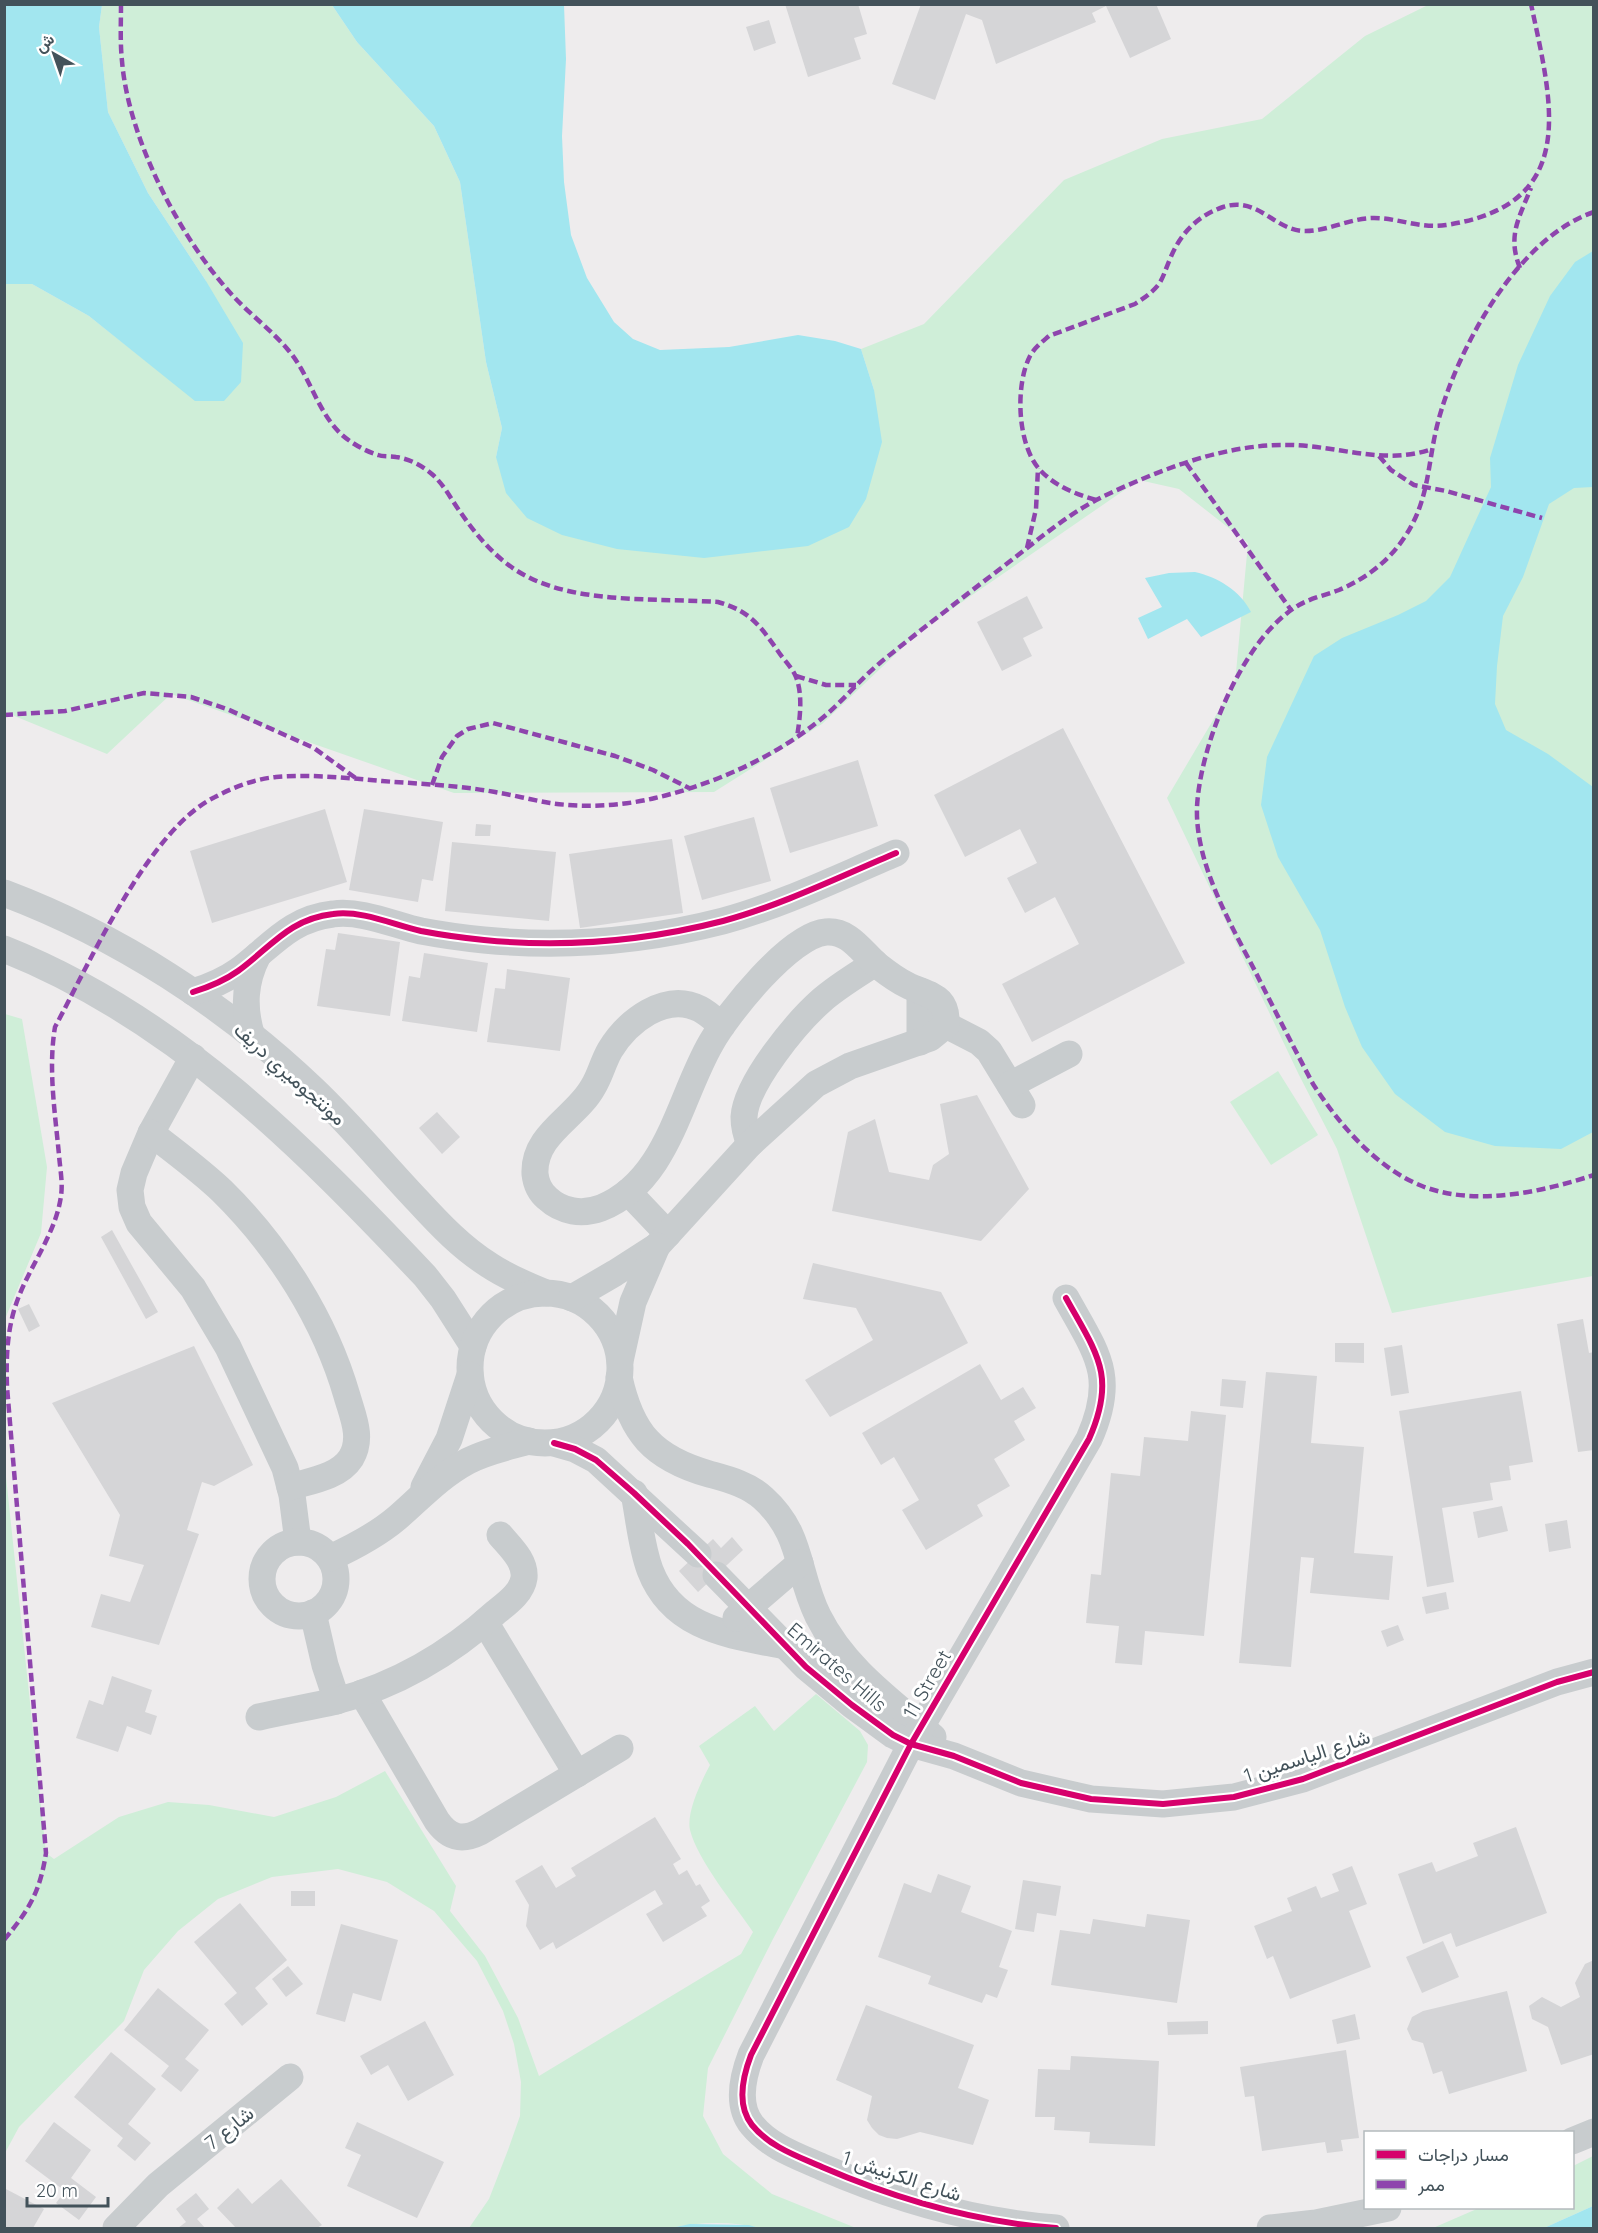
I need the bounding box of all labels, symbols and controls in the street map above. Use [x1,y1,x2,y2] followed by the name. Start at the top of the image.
[24,24,84,84] north arrow
[31,29,58,56] text: ش
[226,1017,351,1134] street label: مونتجوميري دريف
[783,1617,892,1717] street label: Emirates Hills
[897,1645,956,1722] street label: 11 Street
[1241,1723,1374,1790] street label: شارع الياسمين 1
[199,2100,260,2156] street label: شارع 7
[1364,2131,1574,2209] legend
[1418,2143,1509,2166] text: مسار دراجات
[839,2145,965,2208] street label: شارع الكرنيش 1
[27,2170,108,2208] scale bar
[1417,2173,1445,2196] text: ممر
[36,2179,78,2202] text: 20 m

